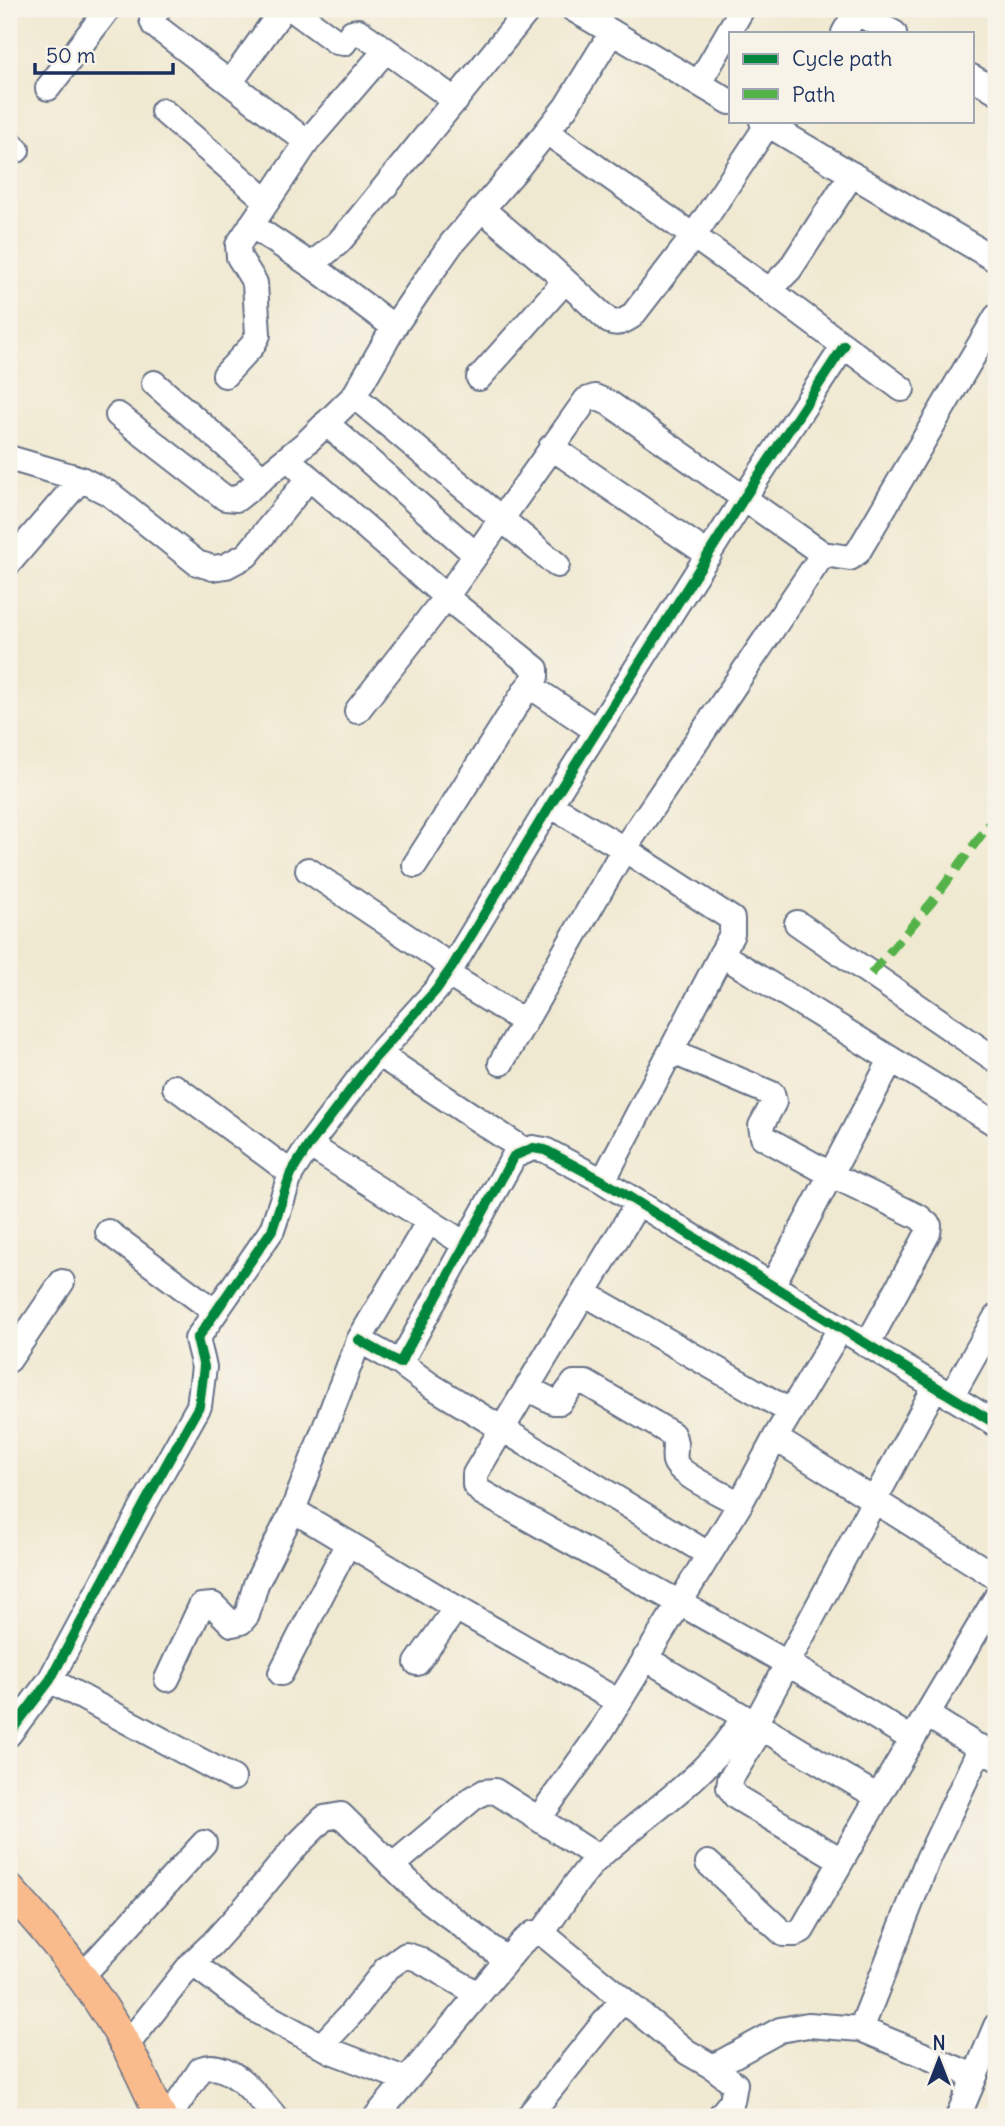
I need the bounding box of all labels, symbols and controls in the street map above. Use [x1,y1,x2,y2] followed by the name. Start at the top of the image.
[35,32,173,76] scale bar
[729,32,974,122] legend
[46,42,95,69] text: 50 m
[792,45,892,72] text: Cycle path
[792,81,835,108] text: Path
[904,2024,974,2094] north arrow
[932,2031,946,2055] text: N

